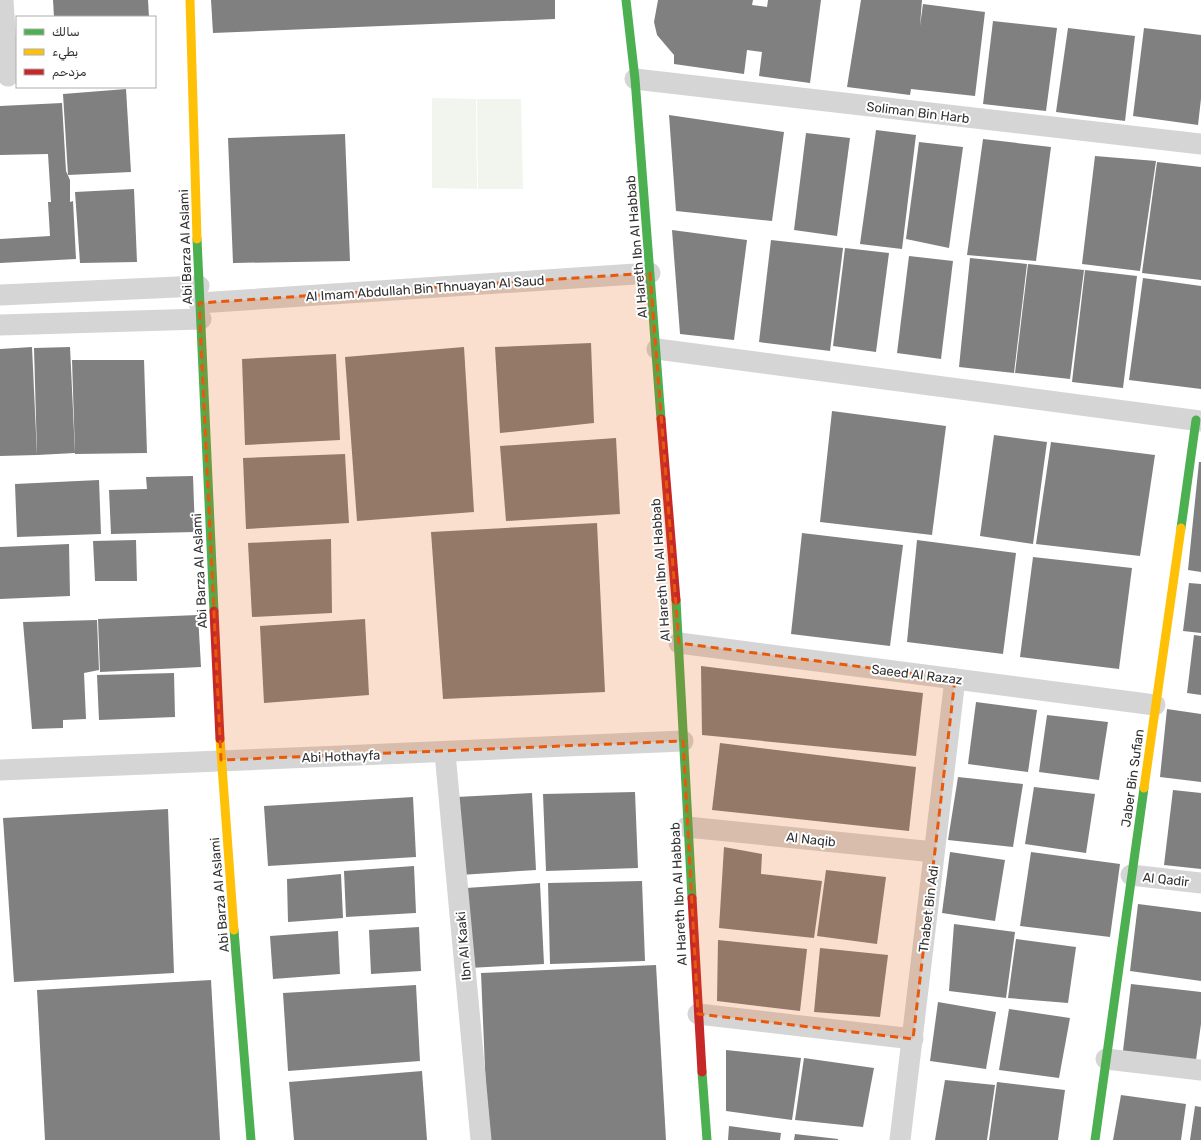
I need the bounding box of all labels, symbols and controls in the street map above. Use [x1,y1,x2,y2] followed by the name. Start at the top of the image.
[16,16,156,88] legend
[52,25,80,39] text: سالك
[52,45,78,61] text: بطيء
[52,65,87,80] text: مزدحم
[866,99,971,126] street label: Soliman Bin Harb
[623,174,650,319] street label: Al Hareth Ibn Al Habbab
[176,189,195,305] street label: Abi Barza Al Aslami
[305,273,545,304] street label: Al Imam Abdullah Bin Thnuayan Al Saud
[648,498,673,642] street label: Al Hareth Ibn Al Habbab
[189,513,210,629] street label: Abi Barza Al Aslami
[871,661,964,688] street label: Saeed Al Razaz
[1118,728,1147,828] street label: Jaber Bin Sufian
[301,748,381,765] street label: Abi Hothayfa
[667,822,690,966] street label: Al Hareth Ibn Al Habbab
[785,829,837,850] street label: Al Naqib
[207,837,232,953] street label: Abi Barza Al Aslami
[916,865,941,953] street label: Thabet Bin Adi
[1142,870,1190,889] street label: Al Qadir
[453,911,474,981] street label: Ibn Al Kaaki

